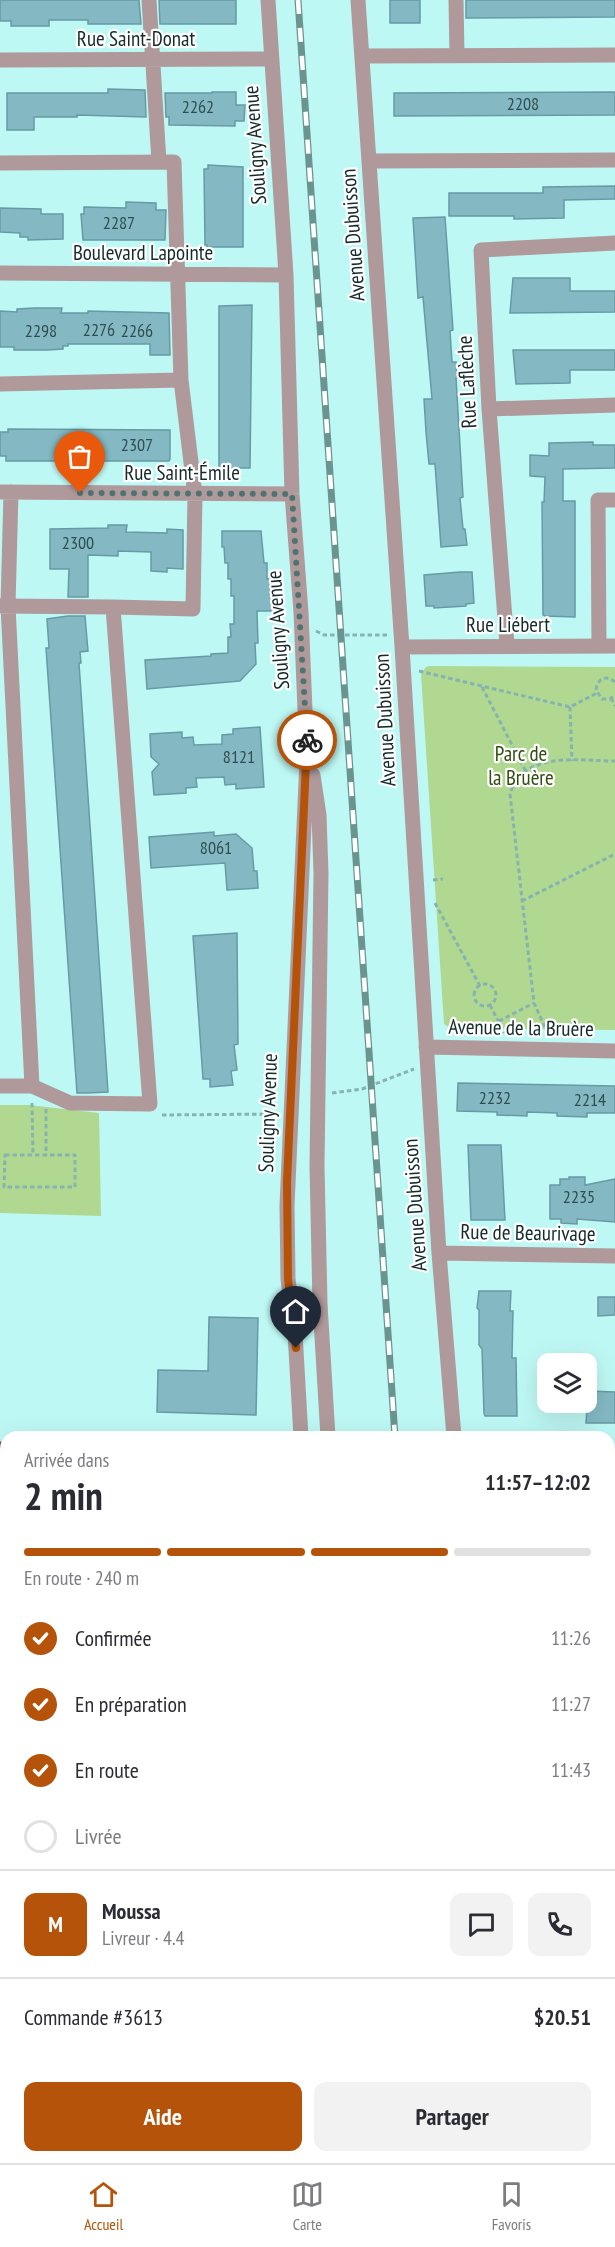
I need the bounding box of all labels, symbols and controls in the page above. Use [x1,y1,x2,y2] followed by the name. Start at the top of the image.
[77,25,195,52] street label: Rue Saint-Donat
[237,85,272,205] street label: Souligny Avenue
[507,92,539,115] house number: 2208
[182,95,214,118] house number: 2262
[334,168,371,302] street label: Avenue Dubuisson
[103,211,135,234] house number: 2287
[73,239,213,266] street label: Boulevard Lapointe
[83,318,115,341] house number: 2276
[25,319,57,342] house number: 2298
[121,319,153,342] house number: 2266
[451,335,482,429] street label: Rue Laflèche
[54,431,105,493] pin
[121,433,153,456] house number: 2307
[63,440,96,473] icon: bag
[124,459,240,486] street label: Rue Saint-Émile
[62,531,94,554] house number: 2300
[260,570,295,690] street label: Souligny Avenue
[466,611,550,638] street label: Rue Liébert
[368,653,401,787] street label: Avenue Dubuisson
[277,710,337,770] courier
[291,724,324,757] icon: bike
[488,740,554,791] park label: Parc de la Bruère
[223,745,255,768] house number: 8121
[200,836,232,859] house number: 8061
[448,1013,594,1042] street label: Avenue de la Bruère
[252,1053,283,1173] street label: Souligny Avenue
[479,1086,511,1109] house number: 2232
[574,1088,606,1111] house number: 2214
[396,1138,433,1272] street label: Avenue Dubuisson
[563,1185,595,1208] house number: 2235
[460,1218,596,1247] street label: Rue de Beaurivage
[270,1286,321,1348] pin
[279,1295,312,1328] icon: home
[537,1353,597,1413] map controls
[537,1353,597,1413] button: layers
[24,1447,109,1473] text: Arrivée dans
[485,1468,591,1496] text: 11:57–12:02
[24,1470,103,1521] text: 2 min
[24,1565,139,1591] text: En route · 240 m
[24,1622,57,1655] icon: check
[75,1624,152,1652] text: Confirmée
[551,1625,591,1651] text: 11:26
[24,1688,57,1721] icon: check
[75,1690,187,1718] text: En préparation
[551,1691,591,1717] text: 11:27
[24,1754,57,1787] icon: check
[75,1756,139,1784] text: En route
[551,1757,591,1783] text: 11:43
[75,1822,121,1850] text: Livrée
[450,1893,513,1956] button: chat
[528,1893,591,1956] button: phone
[102,1897,161,1925] text: Moussa
[48,1910,63,1938] text: M
[102,1925,185,1951] text: Livreur · 4.4
[24,2003,163,2031] text: Commande #3613
[534,2003,591,2031] text: $20.51
[24,2082,302,2151] button: Aide
[314,2082,591,2151] button: Partager
[84,2178,123,2234] tab: Accueil
[291,2178,324,2234] tab: Carte
[492,2178,531,2234] tab: Favoris

